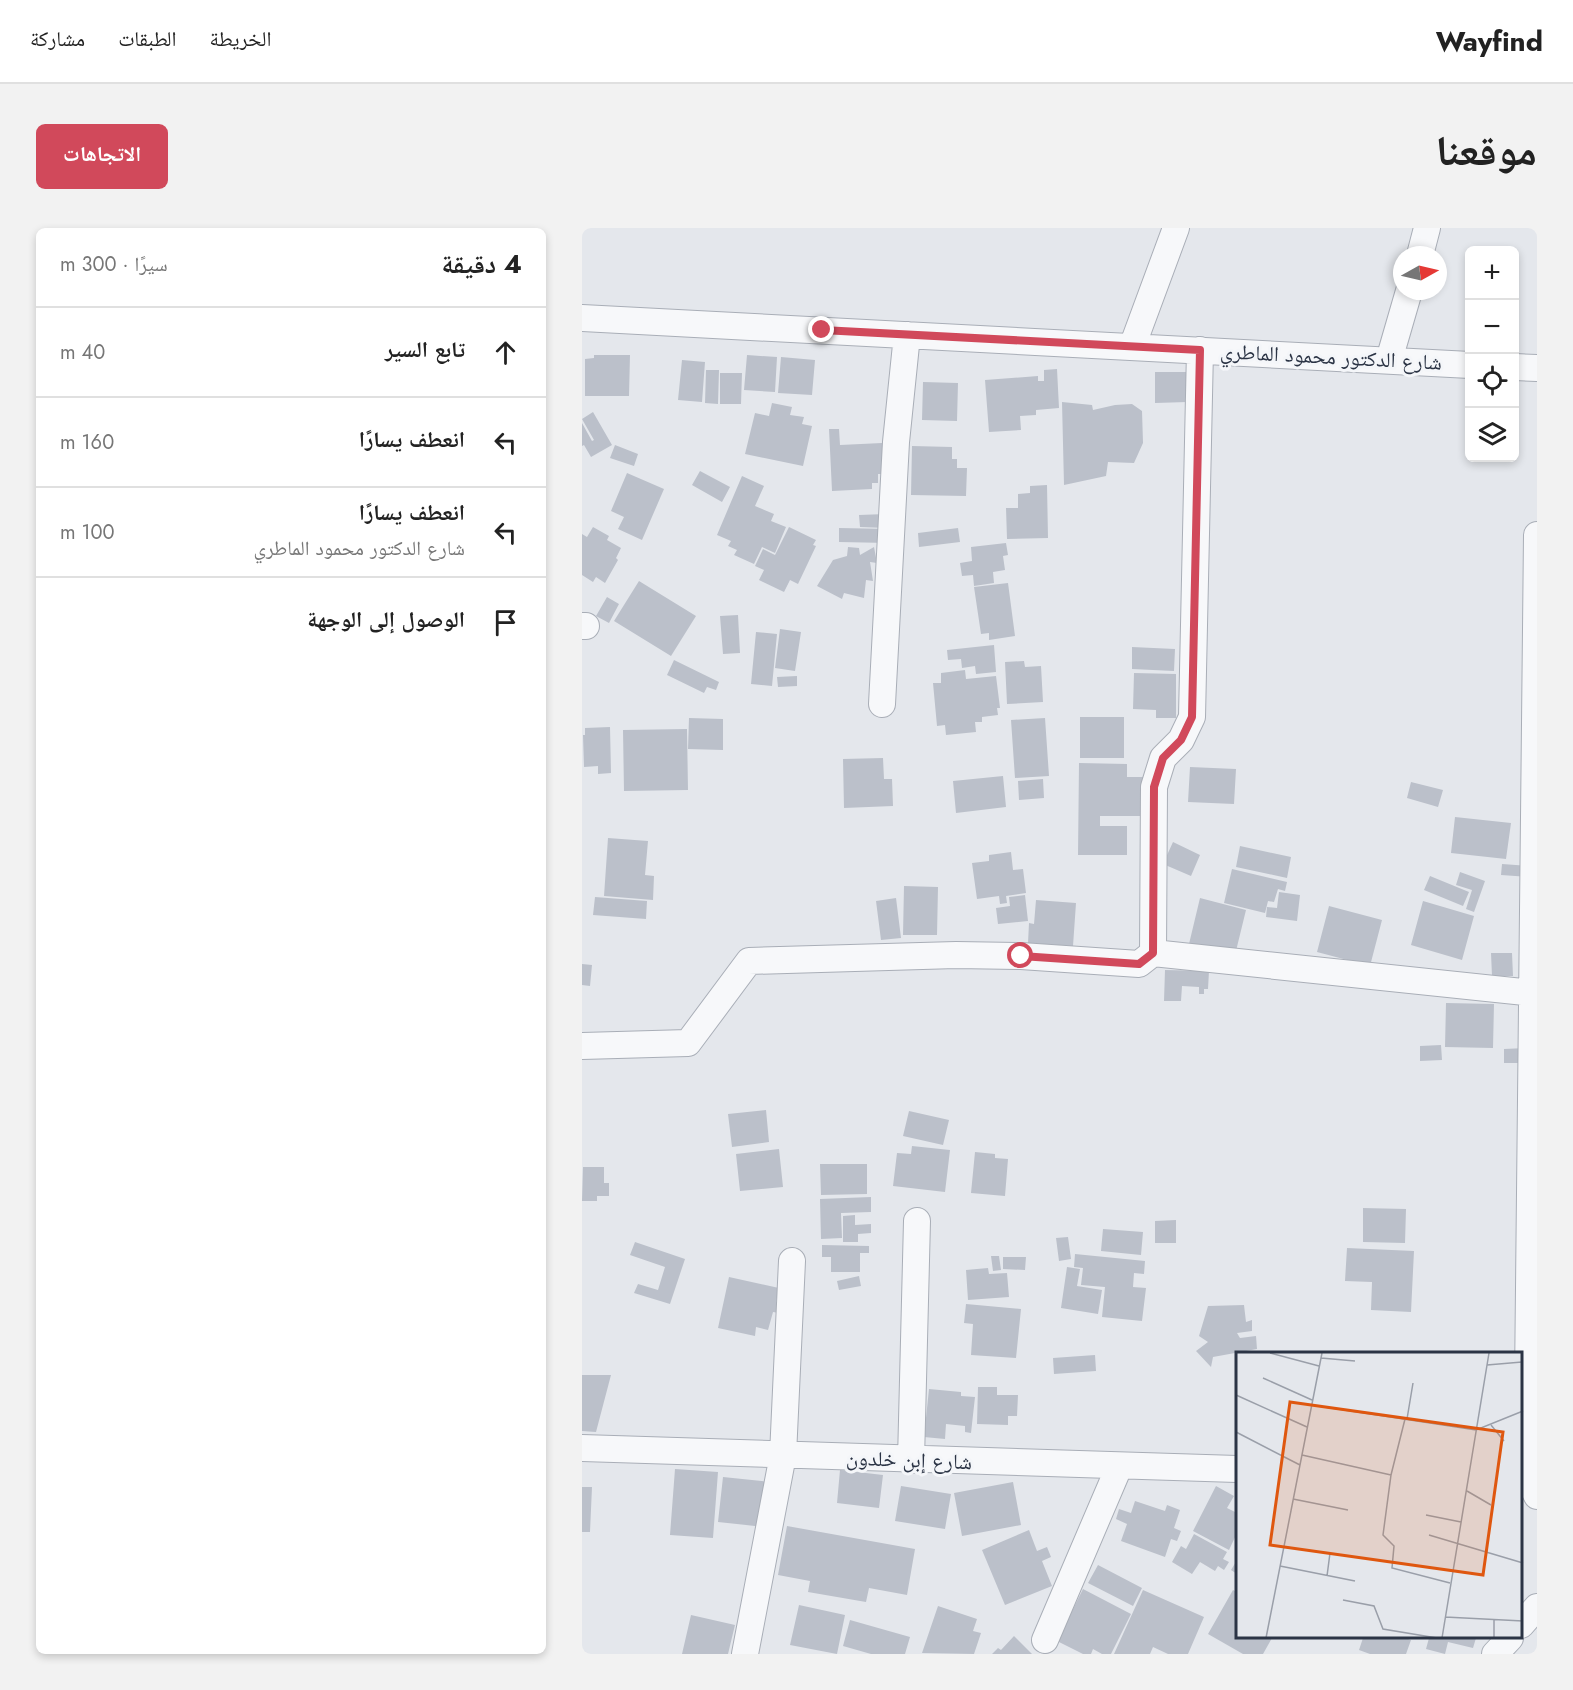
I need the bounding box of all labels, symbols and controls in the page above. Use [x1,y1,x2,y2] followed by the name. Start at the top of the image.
[1436,21,1543,62] text: Wayfind
[30,24,85,54] text: مشاركة
[118,24,177,54] text: الطبقات
[210,24,271,54] text: الخريطة
[1436,120,1537,181] text: موقعنا
[36,124,168,189] button: الاتجاهات
[441,245,522,283] text: 4 دقيقة
[1393,246,1447,300] north arrow
[1465,246,1519,462] map controls
[1465,246,1519,300] button: +
[60,250,168,279] text: سيرًا · 300 m
[1465,300,1519,354] button: −
[808,316,834,342] route end
[385,333,465,365] text: تابع السير
[489,336,522,369] icon: ahead
[1219,336,1443,379] street label: شارع الدكتور محمود الماطري
[60,338,105,367] text: 40 m
[1465,354,1519,408] button: locate
[1465,408,1519,462] button: layers
[359,423,465,455] text: انعطف يسارًا
[489,426,522,459] icon: left
[60,428,114,457] text: 160 m
[359,496,465,528] text: انعطف يسارًا
[489,516,522,549] icon: left
[60,518,115,547] text: 100 m
[254,534,465,563] text: شارع الدكتور محمود الماطري
[307,603,465,635] text: الوصول إلى الوجهة
[489,606,522,639] icon: arrive
[1007,942,1033,968] route start
[1236,1352,1522,1639] inset map
[845,1443,973,1477] street label: شارع إبن خلدون

